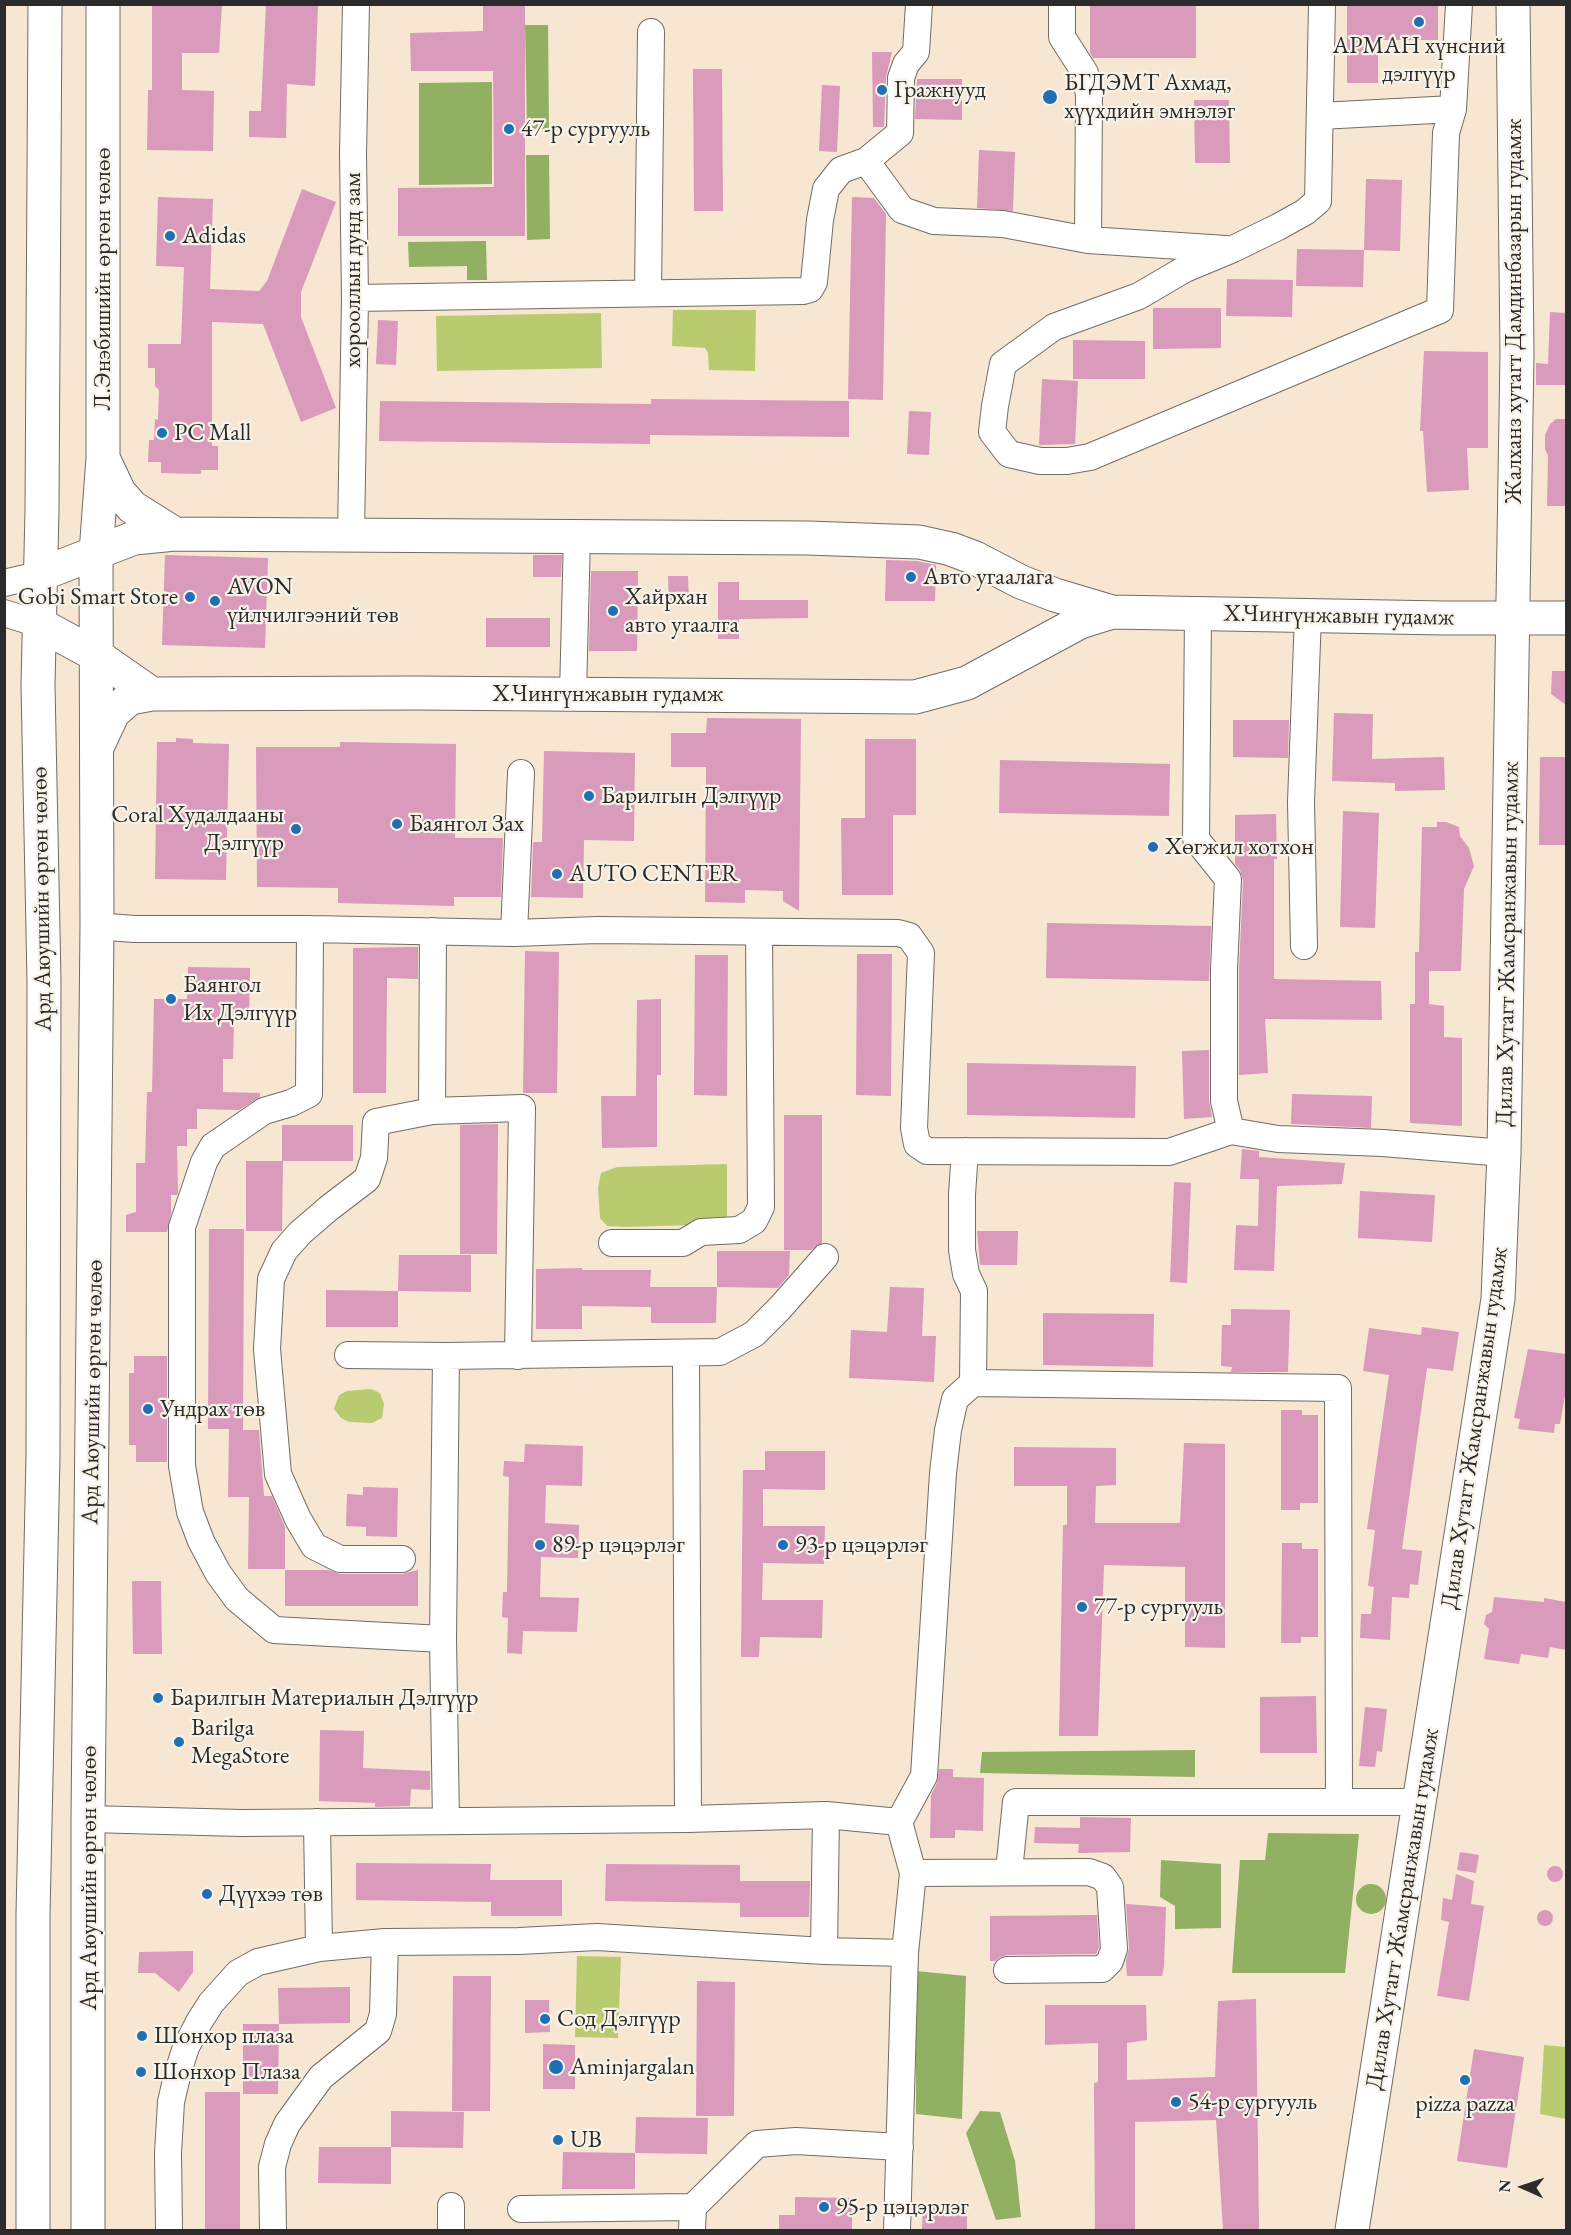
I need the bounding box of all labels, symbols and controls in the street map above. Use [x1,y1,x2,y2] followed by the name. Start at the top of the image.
[1412,15,1426,29] marker: АРМАН хүнсний дэлгүүр
[1333,32,1505,88] place label: АРМАН хүнсний дэлгүүр
[1064,69,1235,125] place label: БГДЭМТ Ахмад, хүүхдийн эмнэлэг
[894,76,986,104] place label: Гражнууд
[875,83,889,97] marker: Гражнууд
[1041,88,1059,106] marker: БГДЭМТ Ахмад, хүүхдийн эмнэлэг
[521,115,650,143] place label: 47-р сургууль
[1500,118,1528,504] street label: Жалханз хутагт Дамдинбазарын гудамж
[502,122,516,136] marker: 47-р сургууль
[89,147,117,411] street label: Л.Энэбишийн өргөн чөлөө
[339,172,367,368] street label: хорооллын дунд зам
[182,222,246,250] place label: Adidas
[163,229,177,243] marker: Adidas
[174,419,251,447] place label: PC Mall
[155,426,169,440] marker: PC Mall
[923,563,1054,591] place label: Авто угаалага
[904,570,918,584] marker: Авто угаалага
[227,573,399,629] place label: AVON үйлчилгээний төв
[18,583,178,611] place label: Gobi Smart Store
[625,583,739,639] place label: Хайрхан авто угаалга
[183,590,197,604] marker: Gobi Smart Store
[208,594,222,608] marker: AVON үйлчилгээний төв
[1223,600,1455,632] street label: Х.Чингүнжавын гудамж
[606,604,620,618] marker: Хайрхан авто угаалга
[493,680,723,708] street label: Х.Чингүнжавын гудамж
[1490,761,1526,1127] street label: Дилав Хутагт Жамсранжавын гудамж
[25,766,59,1032] street label: Ард Аюушийн өргөн чөлөө
[601,782,781,810] place label: Барилгын Дэлгүүр
[582,789,596,803] marker: Барилгын Дэлгүүр
[111,801,284,857] place label: Coral Худалдааны Дэлгүүр
[409,810,524,838] place label: Баянгол Зах
[390,817,404,831] marker: Баянгол Зах
[289,822,303,836] marker: Coral Худалдааны Дэлгүүр
[1165,833,1314,861] place label: Хөгжил хотхон
[1146,840,1160,854] marker: Хөгжил хотхон
[569,860,738,888] place label: AUTO CENTER
[550,867,564,881] marker: AUTO CENTER
[183,971,297,1027] place label: Баянгол Их Дэлгүүр
[164,992,178,1006] marker: Баянгол Их Дэлгүүр
[1435,1245,1515,1611] street label: Дилав Хутагт Жамсранжавын гудамж
[76,1259,110,1525] street label: Ард Аюушийн өргөн чөлөө
[160,1395,265,1423] place label: Ундрах төв
[141,1402,155,1416] marker: Ундрах төв
[552,1531,685,1559] place label: 89-р цэцэрлэг
[795,1531,928,1559] place label: 93-р цэцэрлэг
[533,1538,547,1552] marker: 89-р цэцэрлэг
[776,1538,790,1552] marker: 93-р цэцэрлэг
[1094,1593,1223,1621] place label: 77-р сургууль
[1075,1600,1089,1614] marker: 77-р сургууль
[170,1684,479,1712] place label: Барилгын Материалын Дэлгүүр
[151,1691,165,1705] marker: Барилгын Материалын Дэлгүүр
[191,1714,289,1770] place label: Barilga MegaStore
[1360,1726,1446,2092] street label: Дилав Хутагт Жамсранжавын гудамж
[172,1735,186,1749] marker: Barilga MegaStore
[75,1745,103,2011] street label: Ард Аюушийн өргөн чөлөө
[219,1880,323,1908] place label: Дүүхээ төв
[200,1887,214,1901] marker: Дүүхээ төв
[557,2005,681,2033] place label: Сод Дэлгүүр
[538,2012,552,2026] marker: Сод Дэлгүүр
[154,2022,294,2050] place label: Шонхор плаза
[135,2029,149,2043] marker: Шонхор плаза
[570,2053,695,2081] place label: Aminjargalan
[153,2058,301,2086] place label: Шонхор Плаза
[547,2058,565,2076] marker: Aminjargalan
[134,2065,148,2079] marker: Шонхор Плаза
[1458,2073,1472,2087] marker: pizza pazza
[1188,2088,1317,2116] place label: 54-р сургууль
[1415,2090,1515,2118] place label: pizza pazza
[1169,2095,1183,2109] marker: 54-р сургууль
[570,2126,602,2154] place label: UB
[551,2133,565,2147] marker: UB
[1493,2157,1553,2217] north arrow
[1494,2179,1515,2193] text: N
[836,2193,969,2221] place label: 95-р цэцэрлэг
[817,2200,831,2214] marker: 95-р цэцэрлэг

